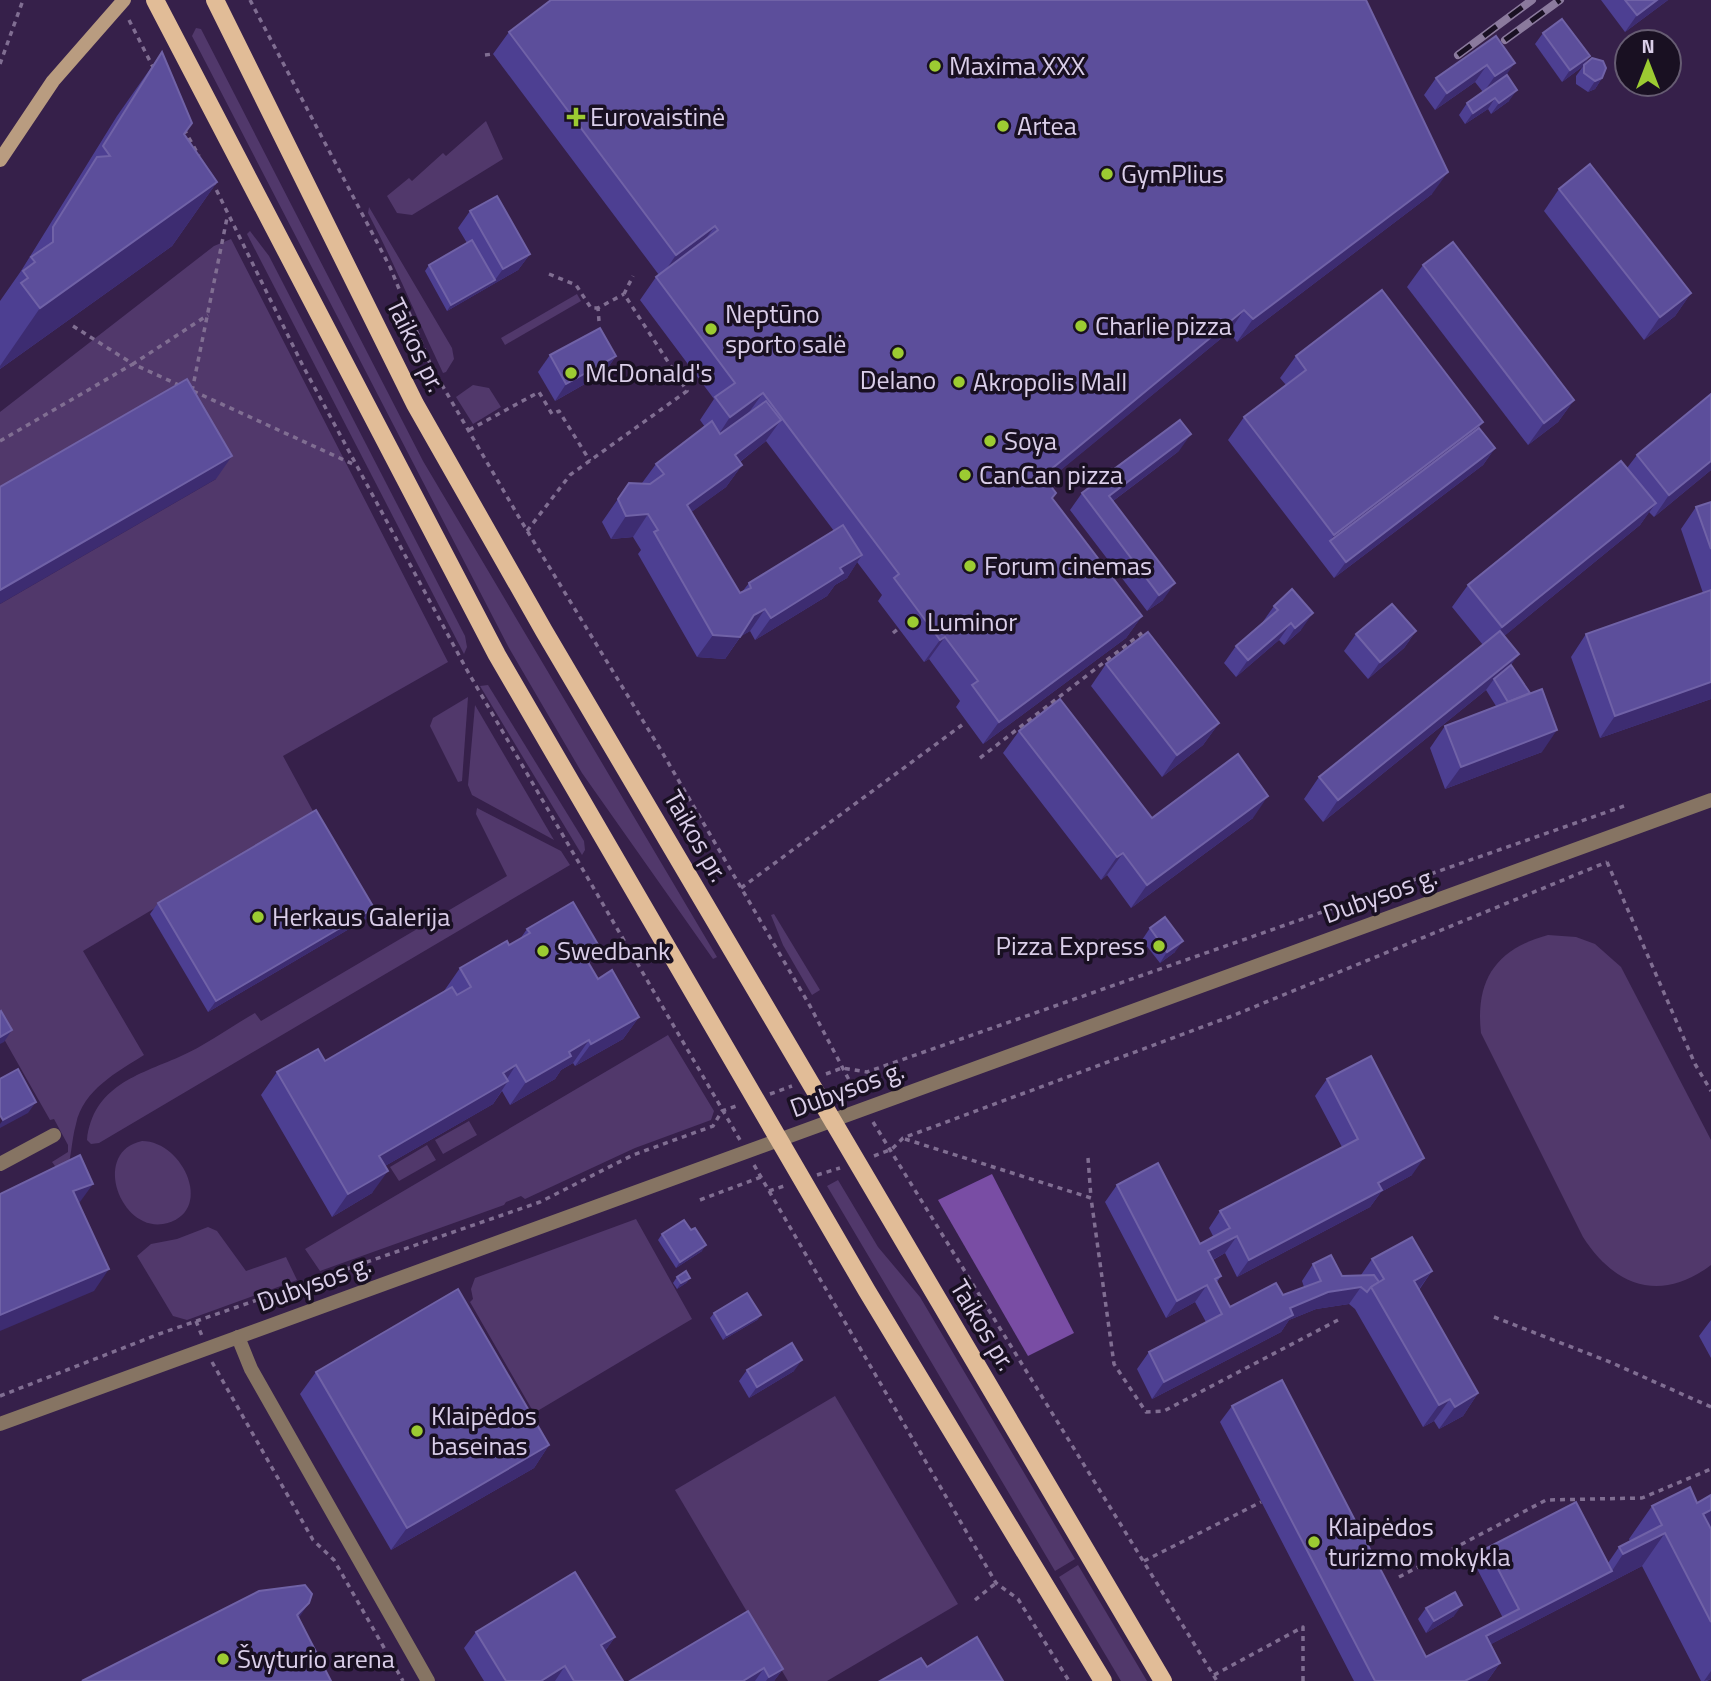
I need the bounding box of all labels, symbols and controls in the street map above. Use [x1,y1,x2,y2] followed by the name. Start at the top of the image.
[1613,28,1683,98] north arrow
[1641,31,1655,60] text: N
[949,46,1086,85] place label: Maxima XXX
[927,58,943,74] marker: Maxima XXX
[590,97,725,136] place label: Eurovaistinė
[1017,106,1077,145] place label: Artea
[568,109,584,125] marker: Eurovaistinė
[995,118,1011,134] marker: Artea
[1121,154,1224,193] place label: GymPlius
[1099,166,1115,182] marker: GymPlius
[377,291,456,399] street label: Taikos pr.
[725,294,846,363] place label: Neptūno sporto salė
[1095,306,1232,345] place label: Charlie pizza
[1073,318,1089,334] marker: Charlie pizza
[703,321,719,337] marker: Neptūno sporto salė
[890,345,906,361] marker: Delano
[585,353,713,392] place label: McDonald's
[860,360,936,399] place label: Delano
[973,362,1127,401] place label: Akropolis Mall
[563,365,579,381] marker: McDonald's
[951,374,967,390] marker: Akropolis Mall
[1004,421,1057,460] place label: Soya
[982,433,998,449] marker: Soya
[979,455,1123,494] place label: CanCan pizza
[957,467,973,483] marker: CanCan pizza
[984,546,1152,585] place label: Forum cinemas
[962,558,978,574] marker: Forum cinemas
[927,602,1017,641] place label: Luminor
[905,614,921,630] marker: Luminor
[654,782,738,889] street label: Taikos pr.
[1317,856,1442,933] street label: Dubysos g.
[272,897,450,936] place label: Herkaus Galerija
[250,909,266,925] marker: Herkaus Galerija
[996,926,1145,965] place label: Pizza Express
[557,931,671,970] place label: Swedbank
[1151,938,1167,954] marker: Pizza Express
[535,943,551,959] marker: Swedbank
[784,1050,909,1127] street label: Dubysos g.
[251,1244,376,1321] street label: Dubysos g.
[941,1272,1026,1378] street label: Taikos pr.
[431,1396,537,1465] place label: Klaipėdos baseinas
[409,1423,425,1439] marker: Klaipėdos baseinas
[1328,1507,1511,1576] place label: Klaipėdos turizmo mokykla
[1306,1534,1322,1550] marker: Klaipėdos turizmo mokykla
[237,1639,395,1678] place label: Švyturio arena
[215,1651,231,1667] marker: Švyturio arena

